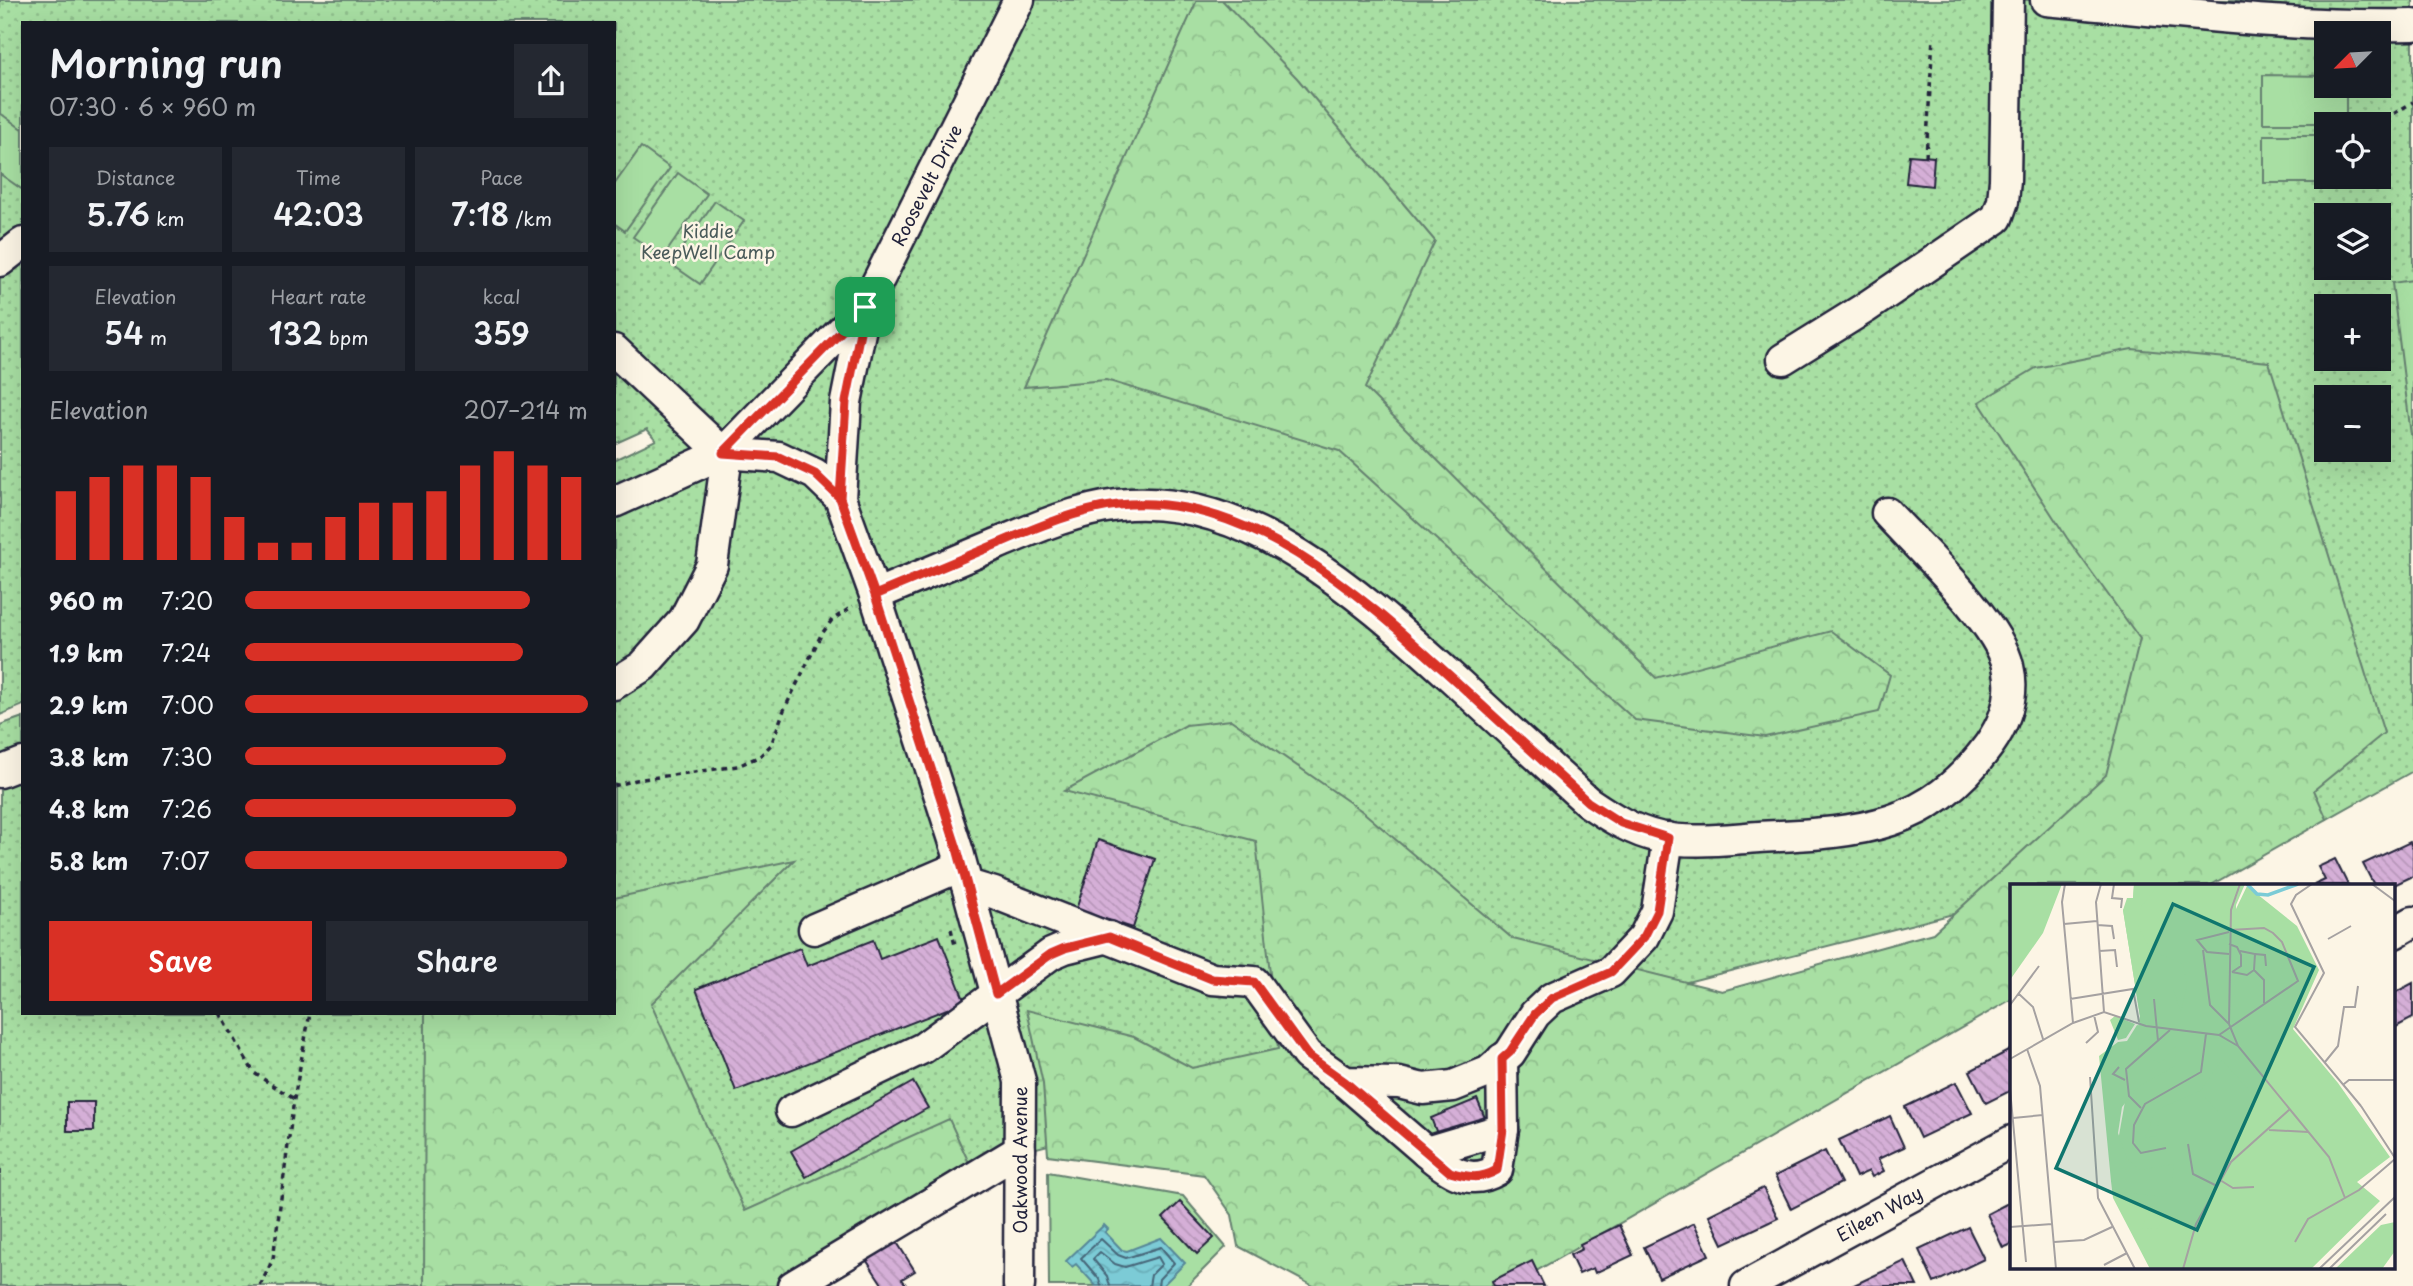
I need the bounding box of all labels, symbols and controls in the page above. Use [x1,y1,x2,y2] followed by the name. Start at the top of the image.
[2314,21,2390,98] north arrow
[2314,21,2391,462] map controls
[49,34,283,91] text: Morning run
[514,44,588,118] button: share
[49,89,256,124] text: 07:30 · 6 × 960 m
[2314,112,2391,189] button: locate
[884,119,968,251] street label: Roosevelt Drive
[96,163,175,191] text: Distance
[296,163,341,191] text: Time
[480,163,523,191] text: Pace
[86,191,150,236] text: 5.76
[273,191,364,236] text: 42:03
[451,191,509,236] text: 7:18
[2314,203,2391,280] button: layers
[150,204,185,232] text: km
[509,204,552,232] text: /km
[641,217,775,265] park label: Kiddie KeepWell Camp
[835,277,895,337] pin
[95,282,176,310] text: Elevation
[271,282,366,310] text: Heart rate
[483,282,520,310] text: kcal
[846,288,884,326] icon: arrive
[2314,294,2391,371] button: +
[104,310,143,355] text: 54
[269,310,323,355] text: 132
[473,310,530,355] text: 359
[143,323,167,351] text: m
[323,323,368,351] text: bpm
[2314,385,2391,462] button: −
[49,392,148,427] text: Elevation
[464,392,588,427] text: 207–214 m
[49,583,123,618] text: 960 m
[161,583,213,618] text: 7:20
[49,635,123,670] text: 1.9 km
[161,635,211,670] text: 7:24
[49,687,128,722] text: 2.9 km
[161,687,214,722] text: 7:00
[49,739,129,774] text: 3.8 km
[161,739,212,774] text: 7:30
[49,791,130,826] text: 4.8 km
[161,791,212,826] text: 7:26
[49,843,128,878] text: 5.8 km
[161,843,210,878] text: 7:07
[2010,884,2396,1268] inset map
[49,921,312,1001] button: Save
[326,921,588,1001] button: Share
[1006,1086,1033,1234] street label: Oakwood Avenue
[1831,1178,1927,1248] street label: Eileen Way

